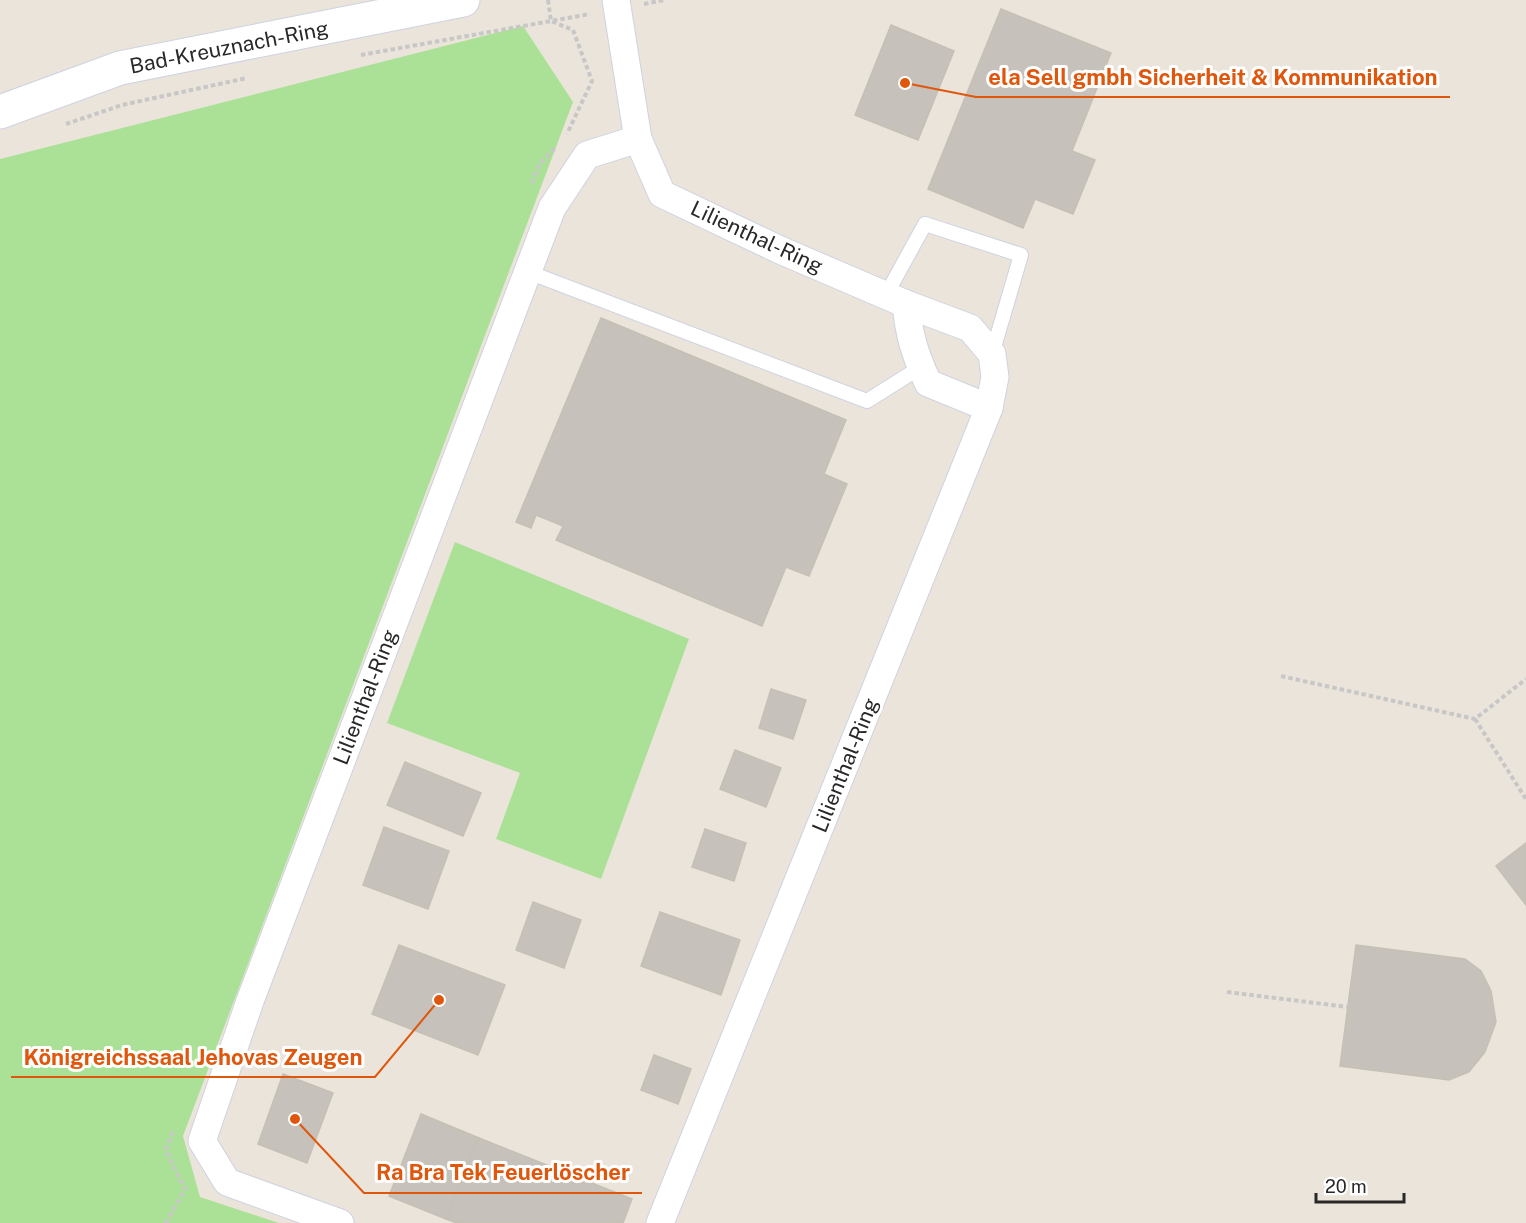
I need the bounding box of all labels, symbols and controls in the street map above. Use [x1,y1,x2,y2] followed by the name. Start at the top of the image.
[127,15,331,79] street label: Bad-Kreuznach-Ring
[976,57,1450,97] callout: ela Sell gmbh Sicherheit & Kommunikation
[988,64,1438,90] text: ela Sell gmbh Sicherheit & Kommunikation
[687,195,827,279] street label: Lilienthal-Ring
[328,626,402,768] street label: Lilienthal-Ring
[807,694,883,836] street label: Lilienthal-Ring
[11,1037,375,1077] callout: Königreichssaal Jehovas Zeugen
[23,1044,363,1070] text: Königreichssaal Jehovas Zeugen
[364,1153,642,1193] callout: Ra Bra Tek Feuerlöscher
[376,1159,630,1185] text: Ra Bra Tek Feuerlöscher
[1316,1166,1404,1204] scale bar
[1325,1176,1367,1197] text: 20 m

